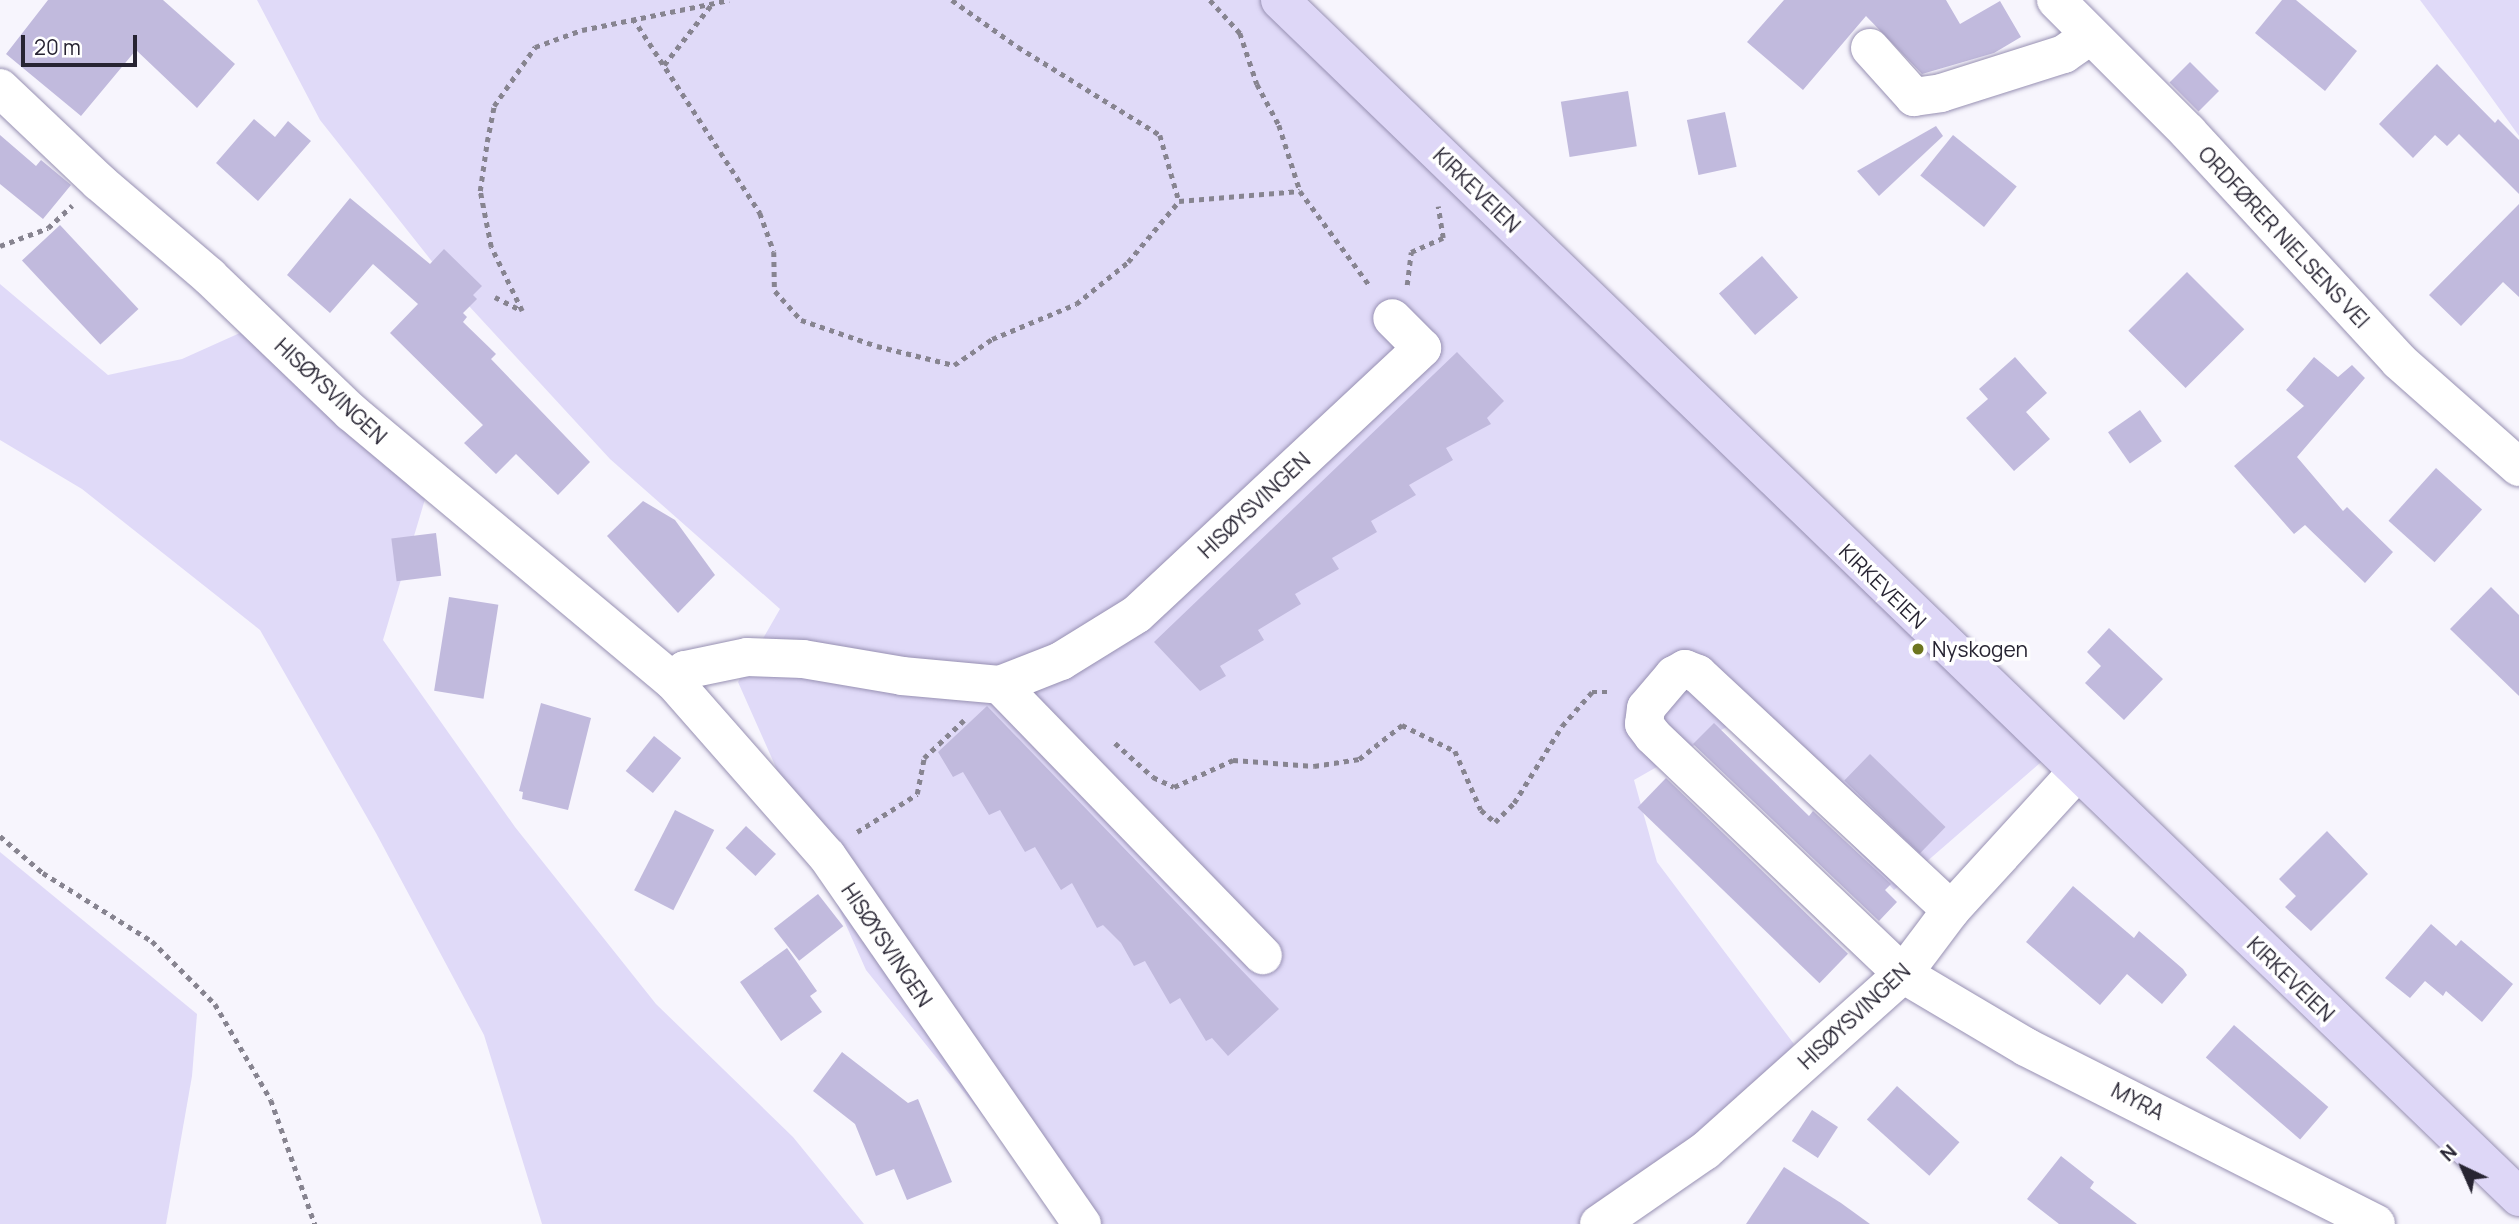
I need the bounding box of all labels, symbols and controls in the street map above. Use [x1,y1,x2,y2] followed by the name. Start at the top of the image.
[24,21,140,65] scale bar
[34,33,81,61] text: 20 m
[2193,141,2375,333] street label: ORDFØRER NIELSENS VEI
[1428,142,1526,238] street label: KIRKEVEIEN
[270,333,392,449] street label: HISØYSVINGEN
[1193,447,1315,563] street label: HISØYSVINGEN
[1834,538,1932,634] street label: KIRKEVEIEN
[1932,636,2028,662] place label: Nyskogen
[1910,641,1926,657] marker: Nyskogen
[836,878,938,1012] street label: HISØYSVINGEN
[2242,931,2340,1027] street label: KIRKEVEIEN
[1793,958,1915,1074] street label: HISØYSVINGEN
[2107,1077,2169,1125] street label: MYRA
[2428,1133,2498,1203] north arrow
[2434,1139,2462,1167] text: N

